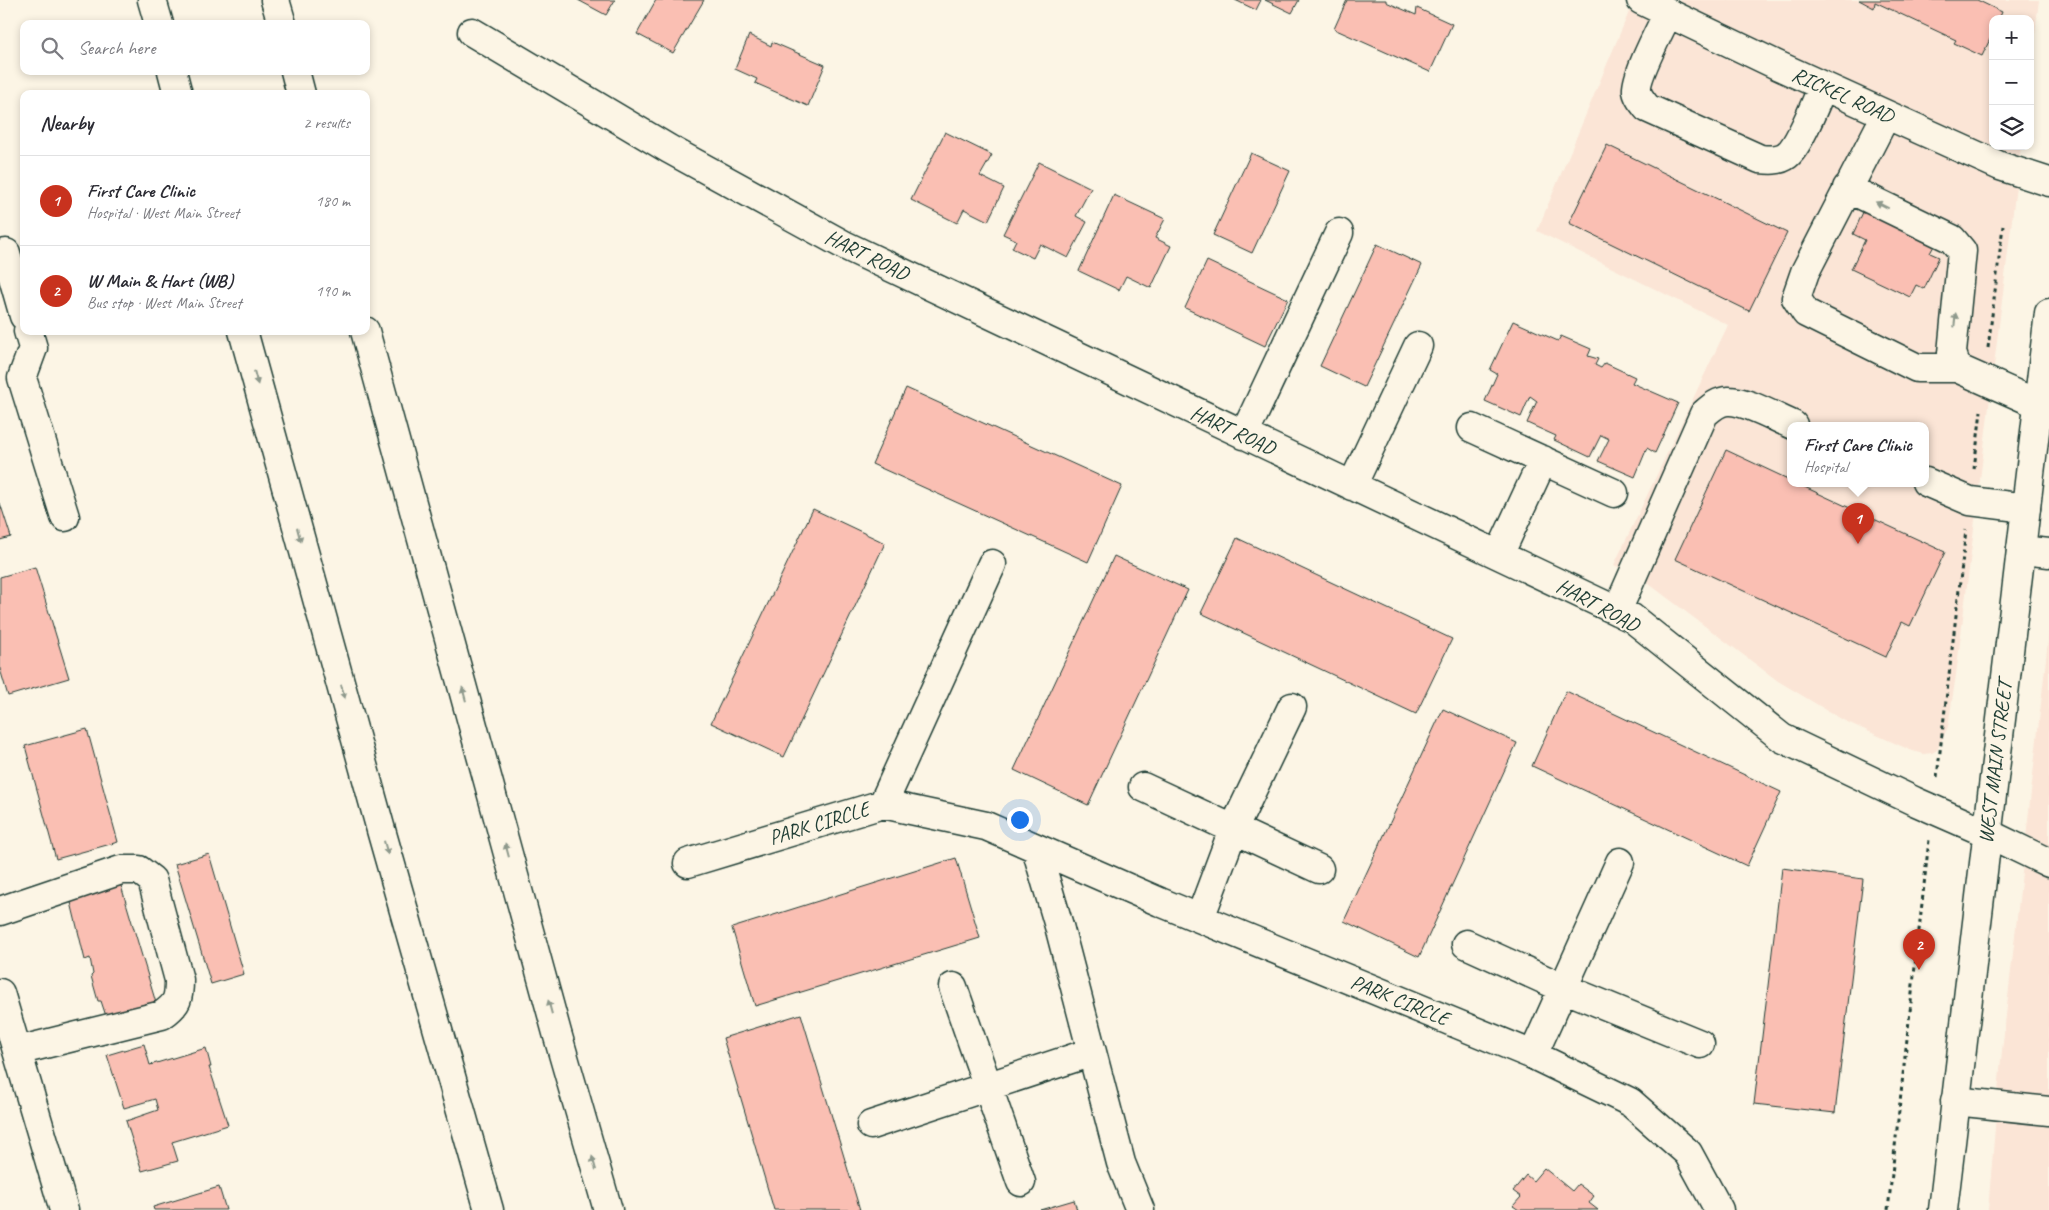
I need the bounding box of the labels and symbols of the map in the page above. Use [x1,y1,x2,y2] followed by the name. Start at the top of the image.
[1788,61,1900,130] street label: RICKEL ROAD
[1875,201,1889,209] one-way arrow
[821,224,915,287] street label: HART ROAD
[1951,312,1959,328] one-way arrow
[253,371,261,386] one-way arrow
[1187,399,1281,462] street label: HART ROAD
[1842,503,1874,544] pin: 1
[296,527,304,542] one-way arrow
[1552,572,1646,639] street label: HART ROAD
[1972,674,2019,845] street label: WEST MAIN STREET
[339,684,347,699] one-way arrow
[459,686,467,701] one-way arrow
[766,795,875,851] street label: PARK CIRCLE
[1007,807,1033,833] your location
[382,841,390,856] one-way arrow
[502,843,510,858] one-way arrow
[1903,929,1935,970] pin: 2
[1347,969,1455,1032] street label: PARK CIRCLE
[545,999,553,1014] one-way arrow
[590,1156,598,1171] one-way arrow

